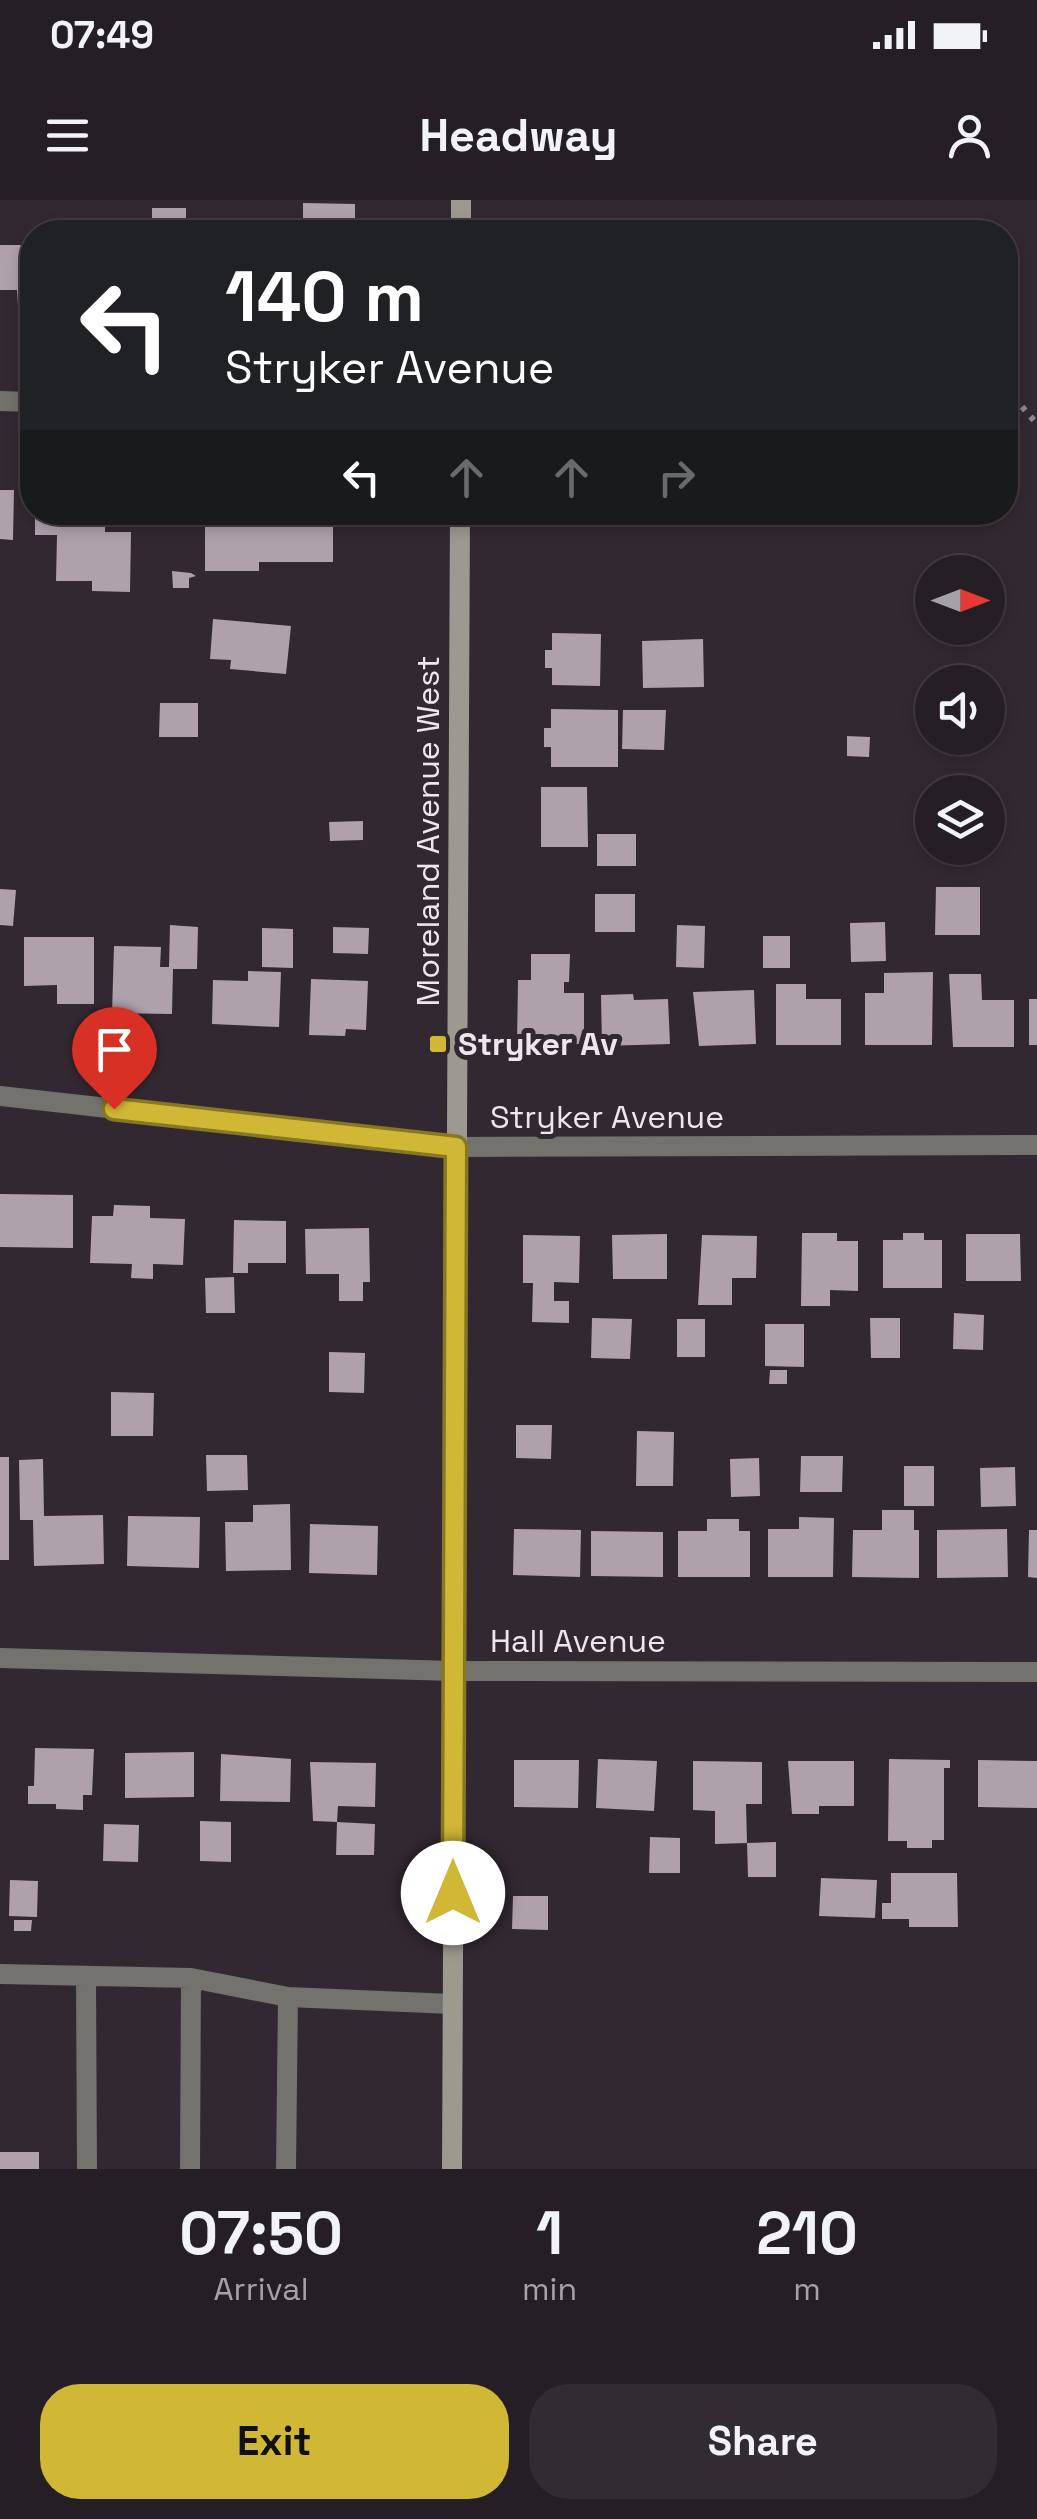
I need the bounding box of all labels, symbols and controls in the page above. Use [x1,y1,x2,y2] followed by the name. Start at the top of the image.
[50,11,154,59] text: 07:49
[419,107,618,164] text: Headway
[40,108,95,163] icon: menu
[942,108,997,163] icon: person
[225,252,424,341] text: 140 m
[60,260,190,390] icon: left
[225,339,554,396] text: Stryker Avenue
[334,450,389,505] icon: left
[439,450,494,505] icon: ahead
[544,450,599,505] icon: ahead
[649,450,704,505] icon: right
[915,555,1005,645] north arrow
[915,555,1005,865] map controls
[408,656,448,1006] street label: Moreland Avenue West
[915,665,1005,755] button: sound
[915,775,1005,865] button: layers
[72,1007,157,1110] pin
[87,1022,142,1077] icon: arrive
[458,1024,618,1064] place label: Stryker Av
[427,1033,449,1055] marker: Stryker Av
[490,1097,724,1137] street label: Stryker Avenue
[490,1621,666,1661] street label: Hall Avenue
[401,1841,505,1945] position arrow
[179,2195,343,2272] text: 07:50
[536,2195,563,2272] text: 1
[756,2195,858,2272] text: 210
[213,2269,309,2309] text: Arrival
[522,2269,577,2309] text: min
[793,2269,821,2309] text: m
[40,2384,509,2499] button: Exit
[529,2384,997,2499] button: Share

